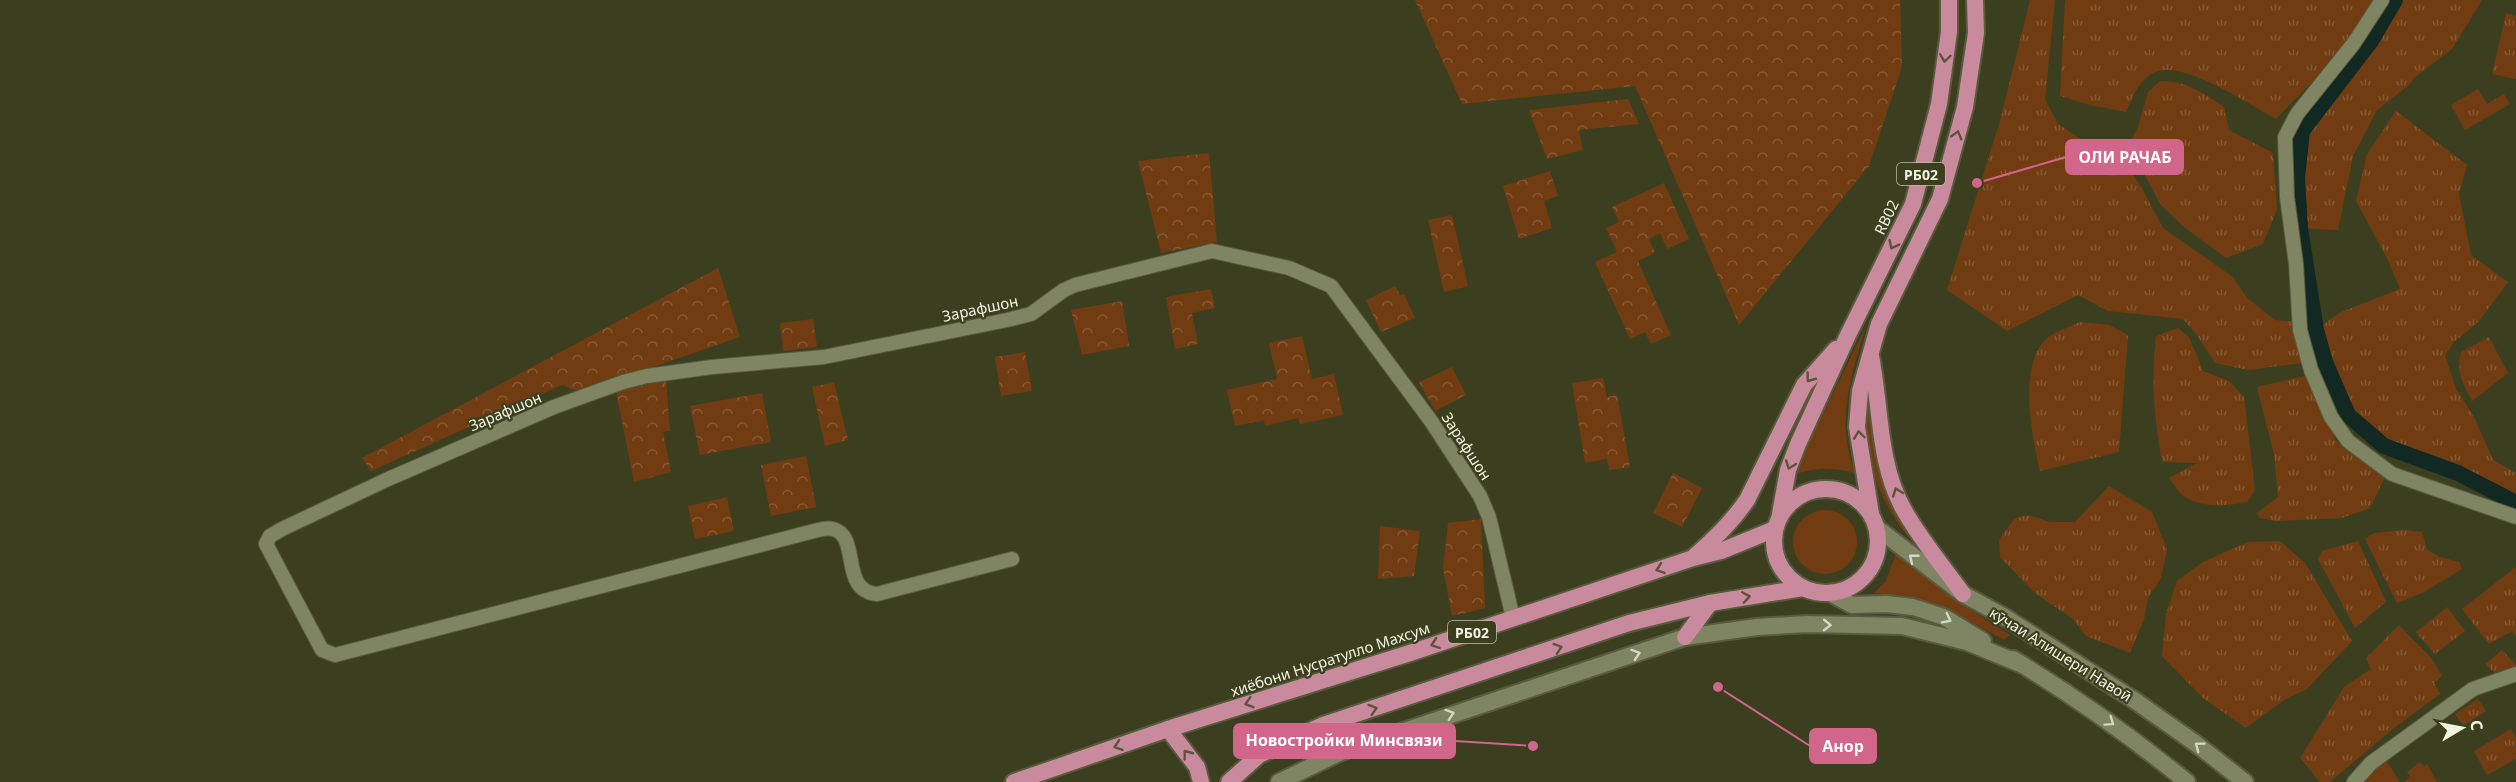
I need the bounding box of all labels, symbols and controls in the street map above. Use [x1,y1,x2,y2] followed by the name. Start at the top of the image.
[1940,54,1952,63] one-way arrow
[1950,130,1963,140] one-way arrow
[2066,140,2183,174] callout: ОЛИ РАЧАБ
[2078,146,2172,168] text: ОЛИ РАЧАБ
[1897,163,1945,185] road number: РБ02
[1869,196,1903,238] street label: RB02
[1888,238,1900,249] one-way arrow
[940,290,1020,326] street label: Зарафшон
[1806,372,1817,383] one-way arrow
[466,387,544,435] street label: Зарафшон
[1438,408,1496,484] street label: Зарафшон
[1853,431,1865,440] one-way arrow
[1785,459,1798,470] one-way arrow
[1891,487,1904,498] one-way arrow
[1909,554,1920,565] one-way arrow
[1655,562,1666,574] one-way arrow
[1741,591,1751,604] one-way arrow
[1986,602,2136,706] street label: кӯчаи Алишери Навоӣ
[1940,612,1951,624] one-way arrow
[1228,617,1432,701] street label: хиёбони Нусратулло Махсум
[1822,619,1831,631] one-way arrow
[1448,621,1496,643] road number: РБ02
[1430,637,1441,650] one-way arrow
[1552,642,1563,655] one-way arrow
[1630,649,1641,662] one-way arrow
[1245,696,1255,709] one-way arrow
[2432,698,2492,758] north arrow
[1367,703,1378,716] one-way arrow
[1444,709,1455,722] one-way arrow
[2103,715,2114,726] one-way arrow
[2465,718,2489,732] text: С
[1234,724,1455,758] callout: Новостройки Минсвязи
[1246,729,1442,751] text: Новостройки Минсвязи
[1810,729,1876,763] callout: Анор
[1822,735,1864,757] text: Анор
[1113,739,1124,752] one-way arrow
[2194,742,2205,753] one-way arrow
[1184,749,1195,760] one-way arrow

